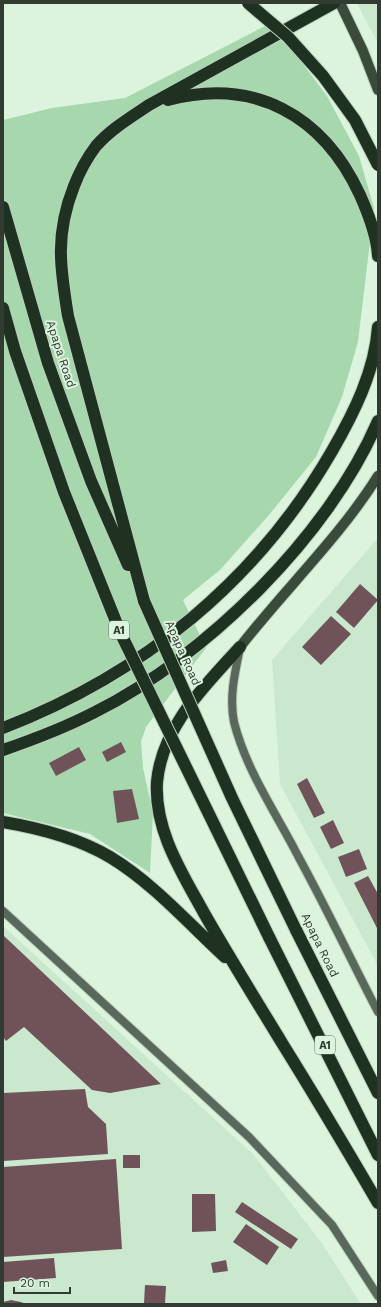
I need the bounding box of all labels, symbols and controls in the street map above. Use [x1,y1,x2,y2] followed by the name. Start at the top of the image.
[44,319,78,389] street label: Apapa Road
[162,618,204,688] street label: Apapa Road
[109,621,129,639] road number: A1
[298,911,342,979] street label: Apapa Road
[315,1036,335,1054] road number: A1
[14,1269,70,1295] scale bar
[20,1276,50,1290] text: 20 m

